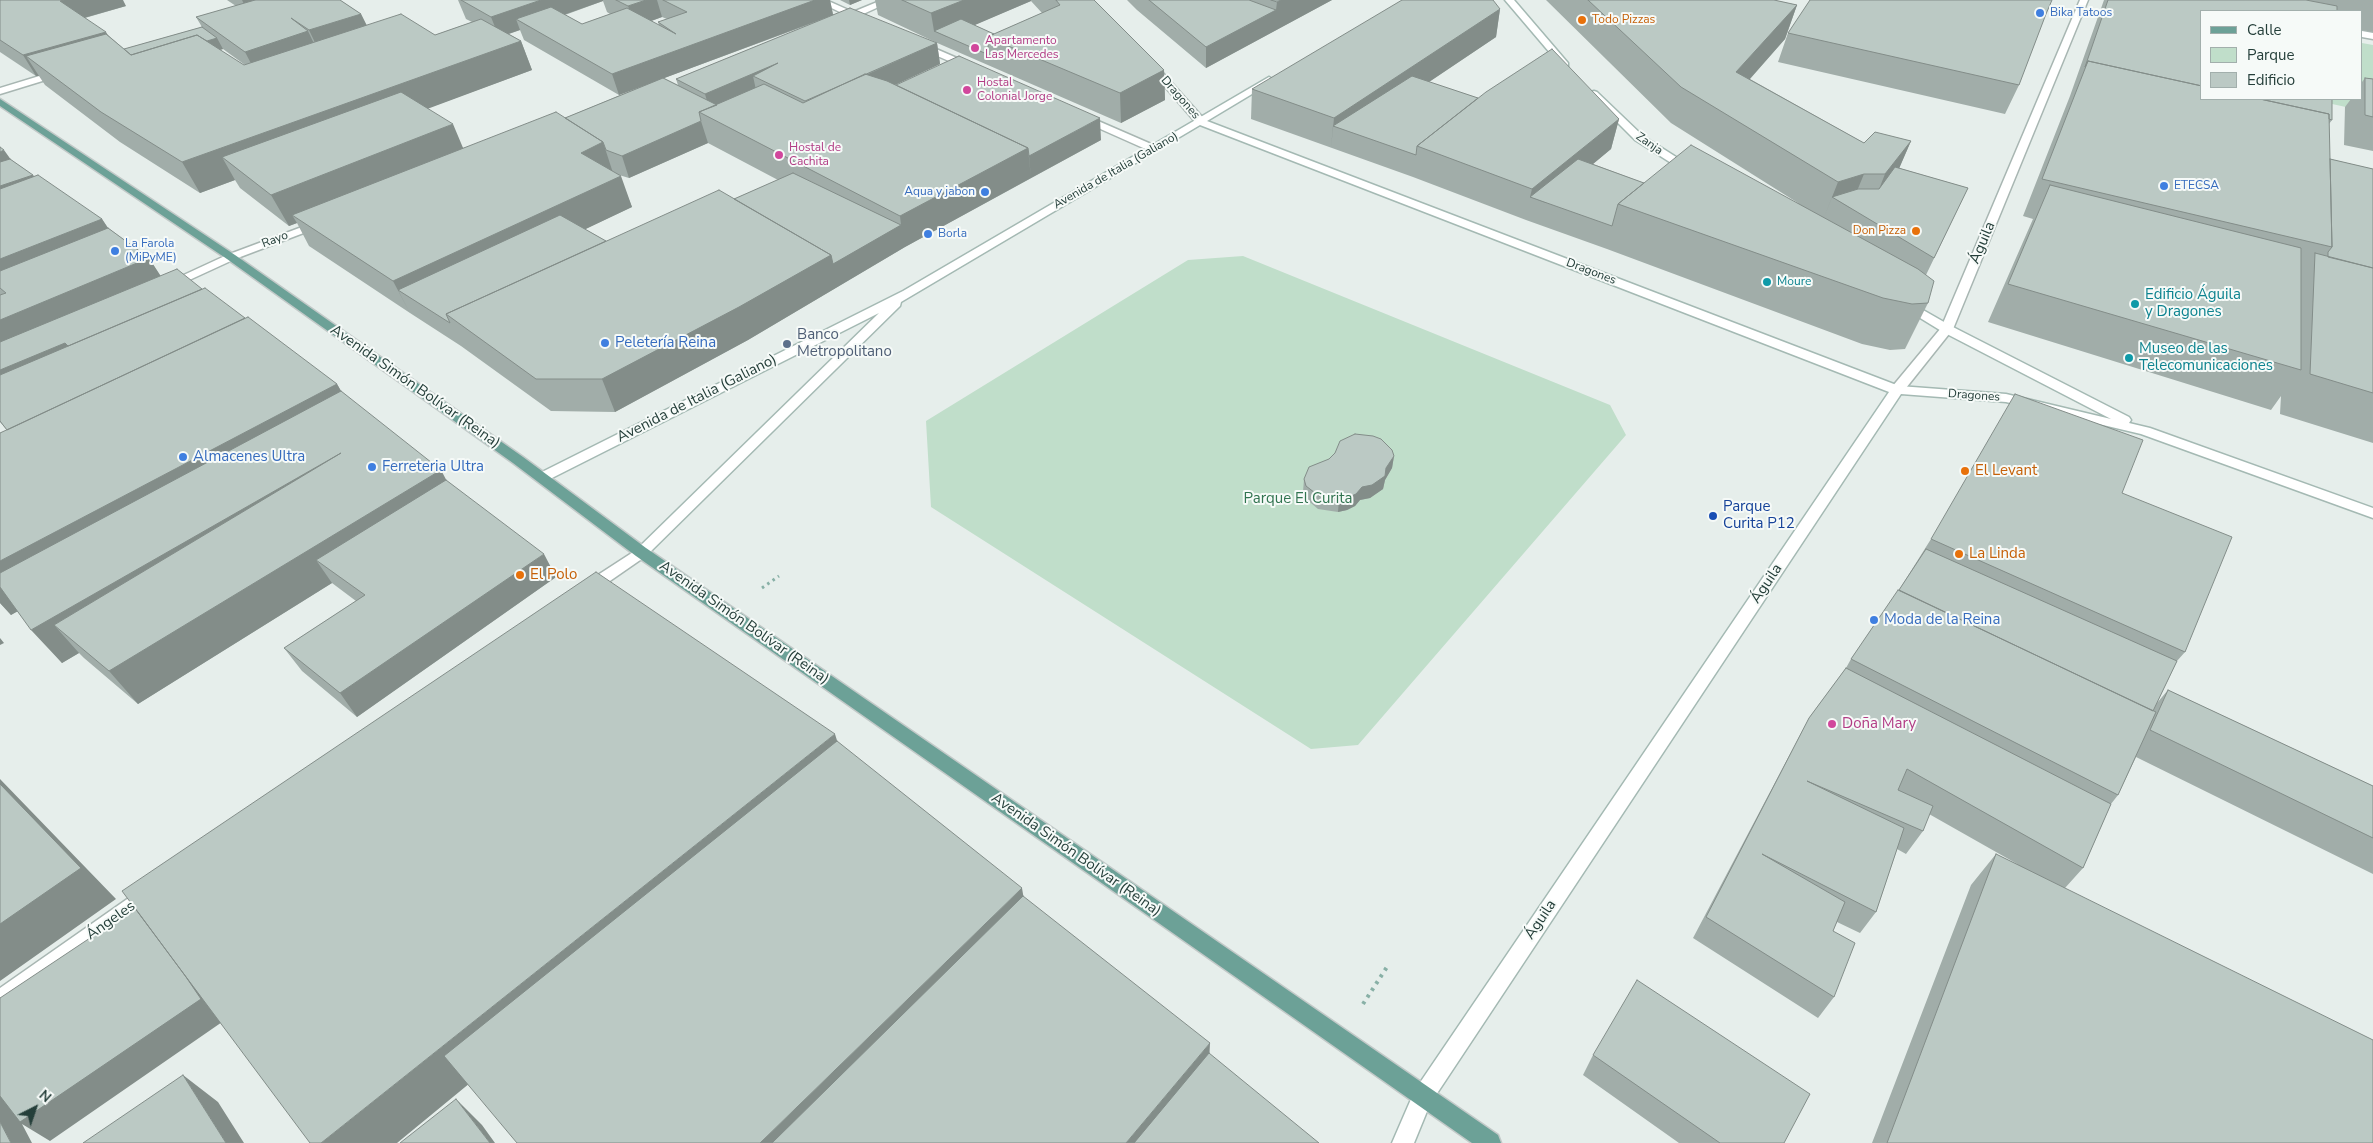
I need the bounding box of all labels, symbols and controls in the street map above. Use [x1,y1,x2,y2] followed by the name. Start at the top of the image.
[2050,6,2112,20] place label: Bika Tatoos
[2034,7,2046,19] marker: Bika Tatoos
[2200,10,2363,100] legend
[1592,13,1655,27] place label: Todo Pizzas
[1576,14,1588,26] marker: Todo Pizzas
[2247,20,2282,40] text: Calle
[985,34,1059,62] place label: Apartamento Las Mercedes
[969,42,981,54] marker: Apartamento Las Mercedes
[2247,45,2295,65] text: Parque
[2247,70,2295,90] text: Edificio
[1157,74,1203,122] street label: Dragones
[977,76,1052,104] place label: Hostal Colonial Jorge
[961,84,973,96] marker: Hostal Colonial Jorge
[1051,129,1181,213] street label: Avenida de Italia (Galiano)
[1633,130,1665,158] street label: Zanja
[789,141,841,169] place label: Hostal de Cachita
[773,149,785,161] marker: Hostal de Cachita
[2174,179,2219,193] place label: ETECSA
[2158,180,2170,192] marker: ETECSA
[904,185,975,199] place label: Aqua y jabon
[979,186,991,198] marker: Aqua y jabon
[1966,219,2000,267] street label: Águila
[1853,224,1906,238] place label: Don Pizza
[1910,225,1922,237] marker: Don Pizza
[938,227,967,241] place label: Borla
[260,228,290,252] street label: Rayo
[922,228,934,240] marker: Borla
[125,237,177,265] place label: La Farola (MiPyME)
[109,245,121,257] marker: La Farola (MiPyME)
[1564,256,1618,288] street label: Dragones
[1777,275,1811,289] place label: Moure
[1761,276,1773,288] marker: Moure
[2145,286,2241,321] place label: Edificio Águila y Dragones
[2129,298,2141,310] marker: Edificio Águila y Dragones
[327,321,503,453] street label: Avenida Simón Bolívar (Reina)
[797,326,892,361] place label: Banco Metropolitano
[615,334,716,352] place label: Peletería Reina
[599,337,611,349] marker: Peletería Reina
[781,338,793,350] marker: Banco Metropolitano
[2139,340,2273,375] place label: Museo de las Telecomunicaciones
[614,351,780,447] street label: Avenida de Italia (Galiano)
[2123,352,2135,364] marker: Museo de las Telecomunicaciones
[1947,387,2001,405] street label: Dragones
[193,448,305,466] place label: Almacenes Ultra
[177,451,189,463] marker: Almacenes Ultra
[382,458,484,476] place label: Ferreteria Ultra
[366,461,378,473] marker: Ferreteria Ultra
[1975,462,2037,480] place label: El Levant
[1959,465,1971,477] marker: El Levant
[1244,490,1352,508] park label: Parque El Curita
[1723,498,1795,533] place label: Parque Curita P12
[1707,510,1719,522] marker: Parque Curita P12
[1969,545,2026,563] place label: La Linda
[1953,548,1965,560] marker: La Linda
[656,557,832,689] street label: Avenida Simón Bolívar (Reina)
[1747,561,1787,607] street label: Águila
[530,566,577,584] place label: El Polo
[514,569,526,581] marker: El Polo
[1884,611,2000,629] place label: Moda de la Reina
[1868,614,1880,626] marker: Moda de la Reina
[1842,715,1916,733] place label: Doña Mary
[1826,718,1838,730] marker: Doña Mary
[988,789,1164,921] street label: Avenida Simón Bolívar (Reina)
[1521,897,1561,943] street label: Águila
[83,898,139,944] street label: Ángeles
[10,1083,60,1133] north arrow
[35,1086,55,1107] text: N

